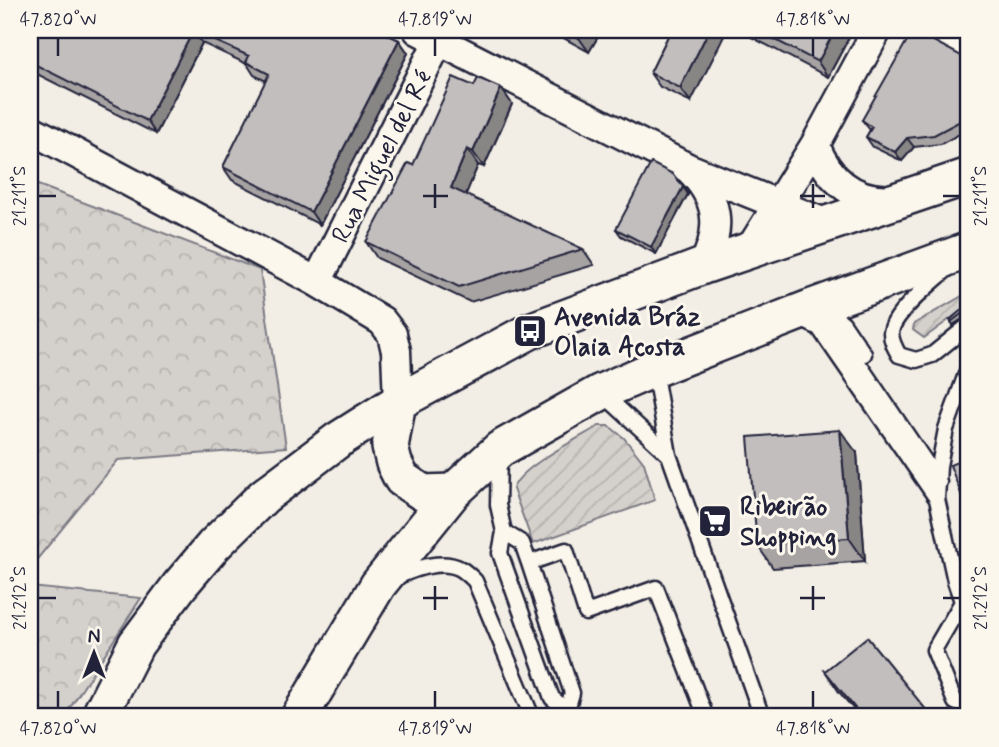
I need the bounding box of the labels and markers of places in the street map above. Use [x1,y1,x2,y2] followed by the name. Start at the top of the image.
[554,301,701,365] place label: Avenida Bráz Olaia Acosta
[511,312,549,350] bus stop icon: Avenida Bráz Olaia Acosta
[740,491,837,556] place label: Ribeirão Shopping
[696,502,734,540] supermarket icon: Ribeirão Shopping

